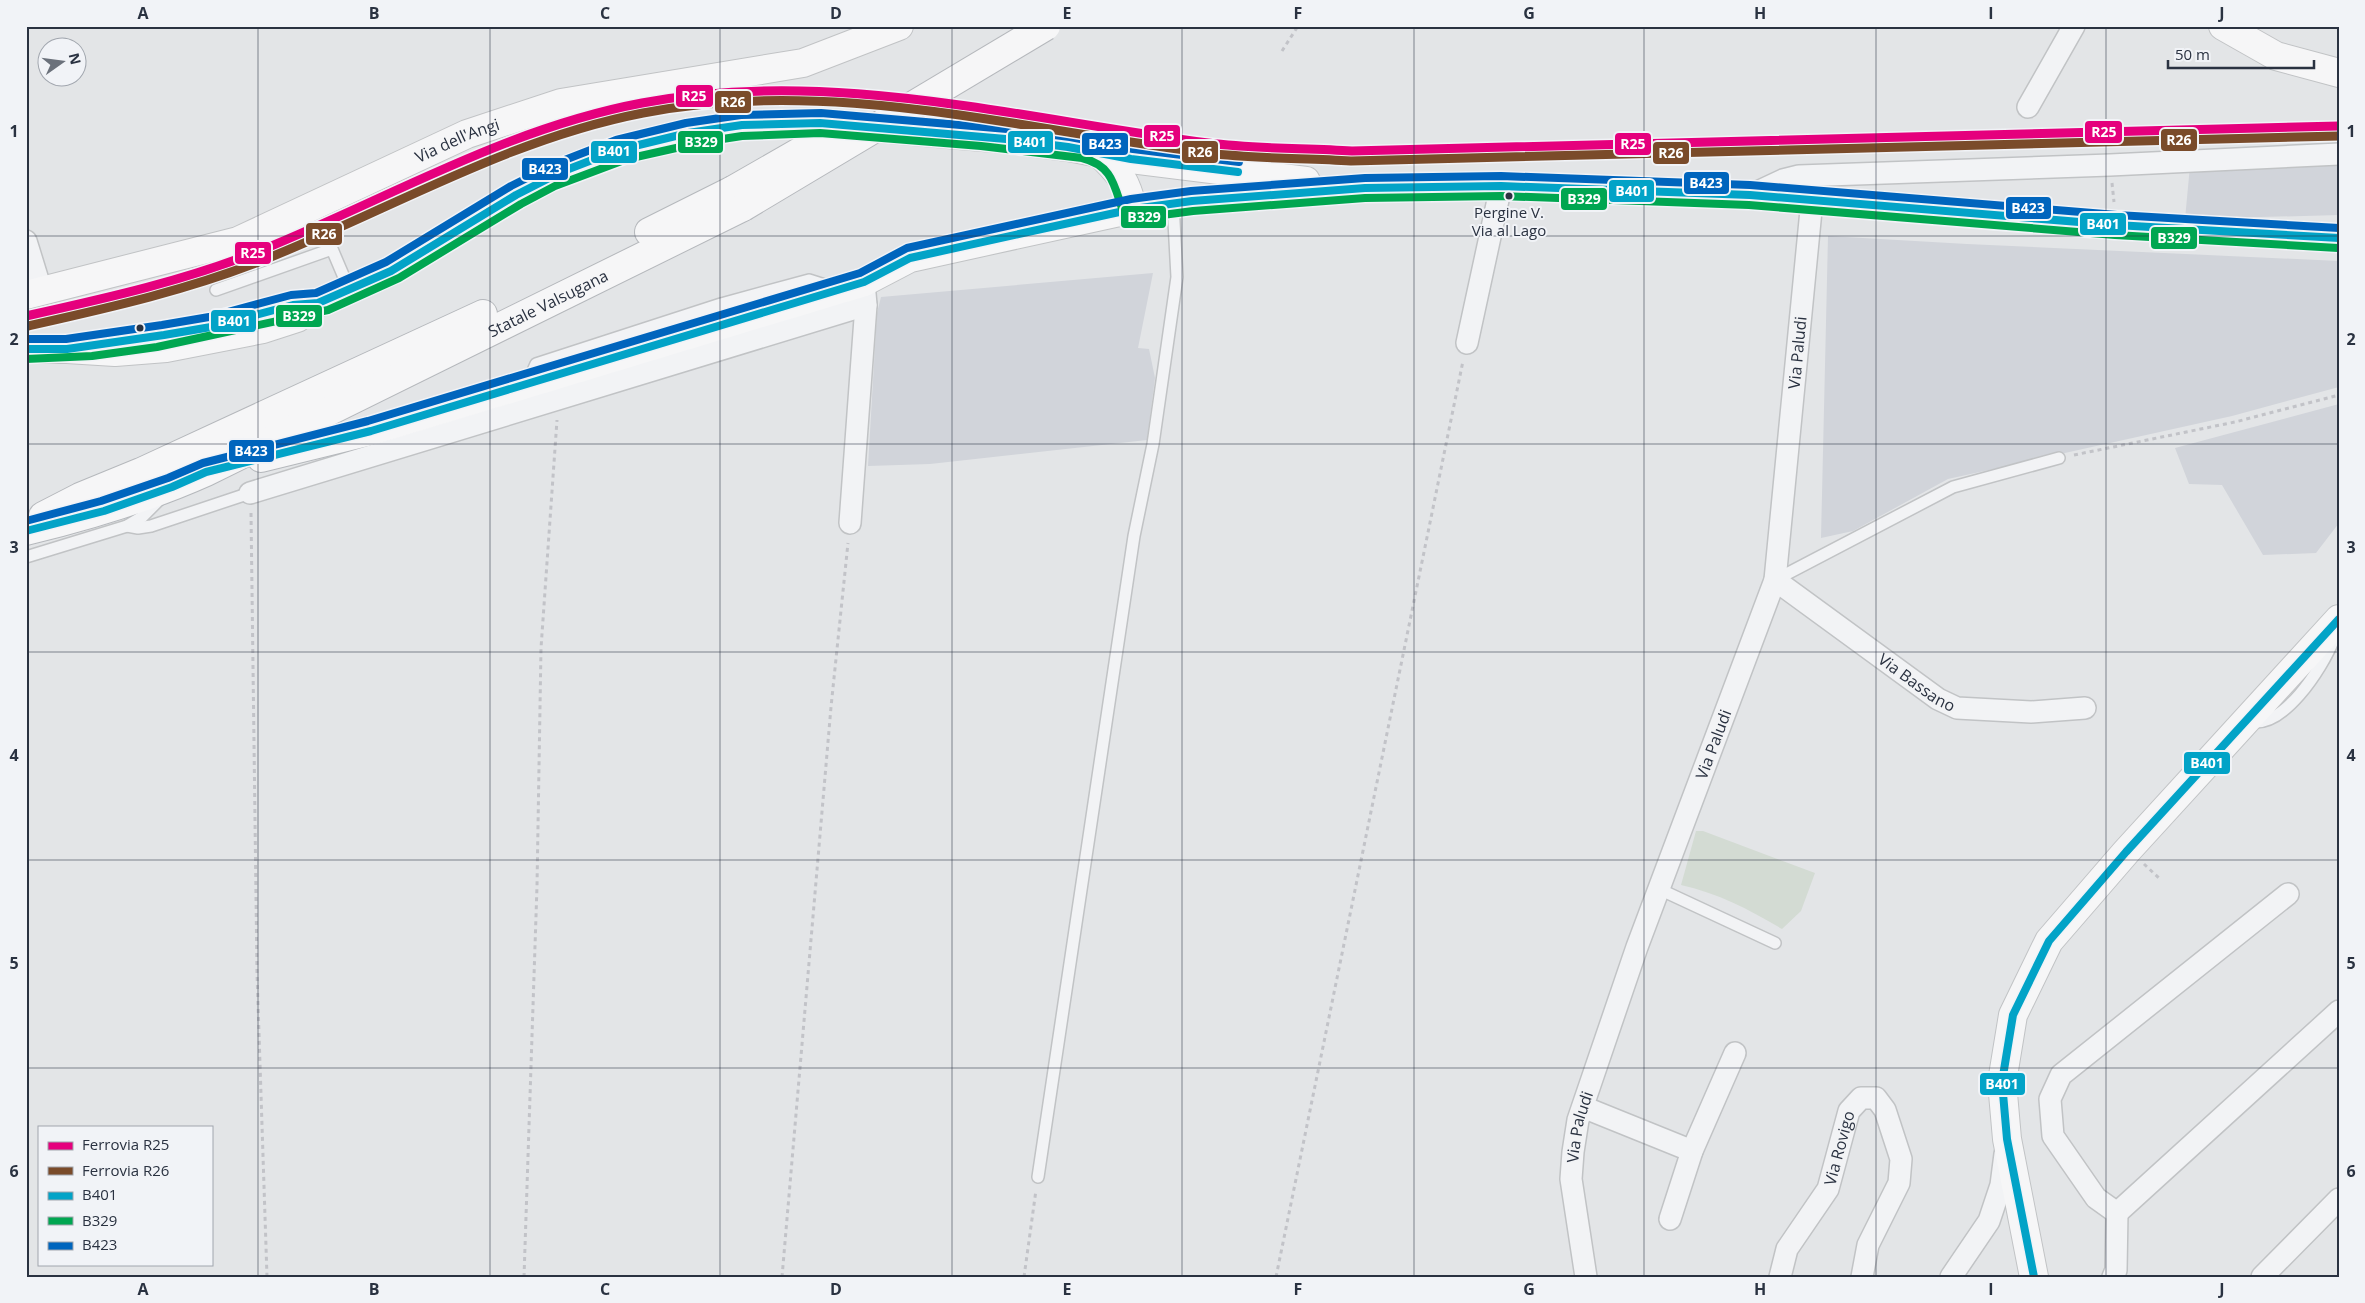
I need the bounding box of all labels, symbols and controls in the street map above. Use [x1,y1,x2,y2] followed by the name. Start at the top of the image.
[137,2,149,24] text: A
[369,2,379,24] text: B
[600,2,610,24] text: C
[830,2,842,24] text: D
[1063,2,1072,24] text: E
[1294,2,1302,24] text: F
[1523,2,1535,24] text: G
[1754,2,1766,24] text: H
[1988,2,1994,24] text: I
[2217,2,2225,24] text: J
[38,38,88,88] north arrow
[2168,38,2314,70] scale bar
[2175,44,2210,64] text: 50 m
[65,51,86,67] text: N
[675,84,714,108] line badge: R25
[681,86,707,105] text: R25
[714,90,752,114] line badge: R26
[720,92,746,111] text: R26
[411,113,502,168] street label: Via dell'Angi
[9,120,19,142] text: 1
[2084,120,2123,144] line badge: R25
[2346,120,2356,142] text: 1
[2091,122,2117,141] text: R25
[1143,124,1181,148] line badge: R25
[1149,126,1175,145] text: R25
[2160,128,2198,152] line badge: R26
[677,130,724,154] line badge: B329
[1007,130,1054,154] line badge: B401
[2166,130,2192,149] text: R26
[684,132,718,151] text: B329
[1013,132,1047,151] text: B401
[1081,132,1129,156] line badge: B423
[1614,132,1652,156] line badge: R25
[1088,134,1122,153] text: B423
[1620,134,1646,153] text: R25
[590,140,638,164] line badge: B401
[1181,140,1219,164] line badge: R26
[597,141,631,160] text: B401
[1652,141,1690,165] line badge: R26
[1187,142,1213,161] text: R26
[1658,143,1684,162] text: R26
[521,157,569,181] line badge: B423
[528,159,562,178] text: B423
[1683,171,1730,195] line badge: B423
[1689,173,1723,192] text: B423
[1608,179,1655,203] line badge: B401
[1615,181,1649,200] text: B401
[1560,187,1608,211] line badge: B329
[1567,189,1601,208] text: B329
[1504,191,1514,201] marker: Pergine V. Via al Lago
[2005,196,2052,220] line badge: B423
[2011,198,2045,217] text: B423
[1472,202,1546,240] place label: Pergine V. Via al Lago
[1120,205,1167,229] line badge: B329
[1127,207,1161,226] text: B329
[2079,212,2127,236] line badge: B401
[2086,214,2120,233] text: B401
[305,222,343,246] line badge: R26
[311,224,337,243] text: R26
[2150,226,2198,250] line badge: B329
[2157,228,2191,247] text: B329
[234,241,272,265] line badge: R25
[240,243,266,262] text: R25
[484,264,612,342] street label: Statale Valsugana
[275,304,323,328] line badge: B329
[282,306,316,325] text: B329
[210,309,257,333] line badge: B401
[217,311,251,330] text: B401
[1783,315,1812,390] street label: Via Paludi
[135,323,145,333] unlabelled marker
[9,328,19,350] text: 2
[2346,328,2356,350] text: 2
[228,439,275,463] line badge: B423
[234,441,268,460] text: B423
[9,536,19,558] text: 3
[2346,536,2356,558] text: 3
[1874,648,1959,717] street label: Via Bassano
[1690,706,1736,782] street label: Via Paludi
[9,744,19,766] text: 4
[2346,744,2356,766] text: 4
[2183,751,2231,775] line badge: B401
[2190,753,2224,772] text: B401
[9,952,19,974] text: 5
[2346,952,2356,974] text: 5
[1979,1072,2026,1096] line badge: B401
[1985,1074,2019,1093] text: B401
[1561,1088,1598,1163] street label: Via Paludi
[1818,1108,1860,1188] street label: Via Rovigo
[38,1126,212,1266] legend
[82,1134,169,1154] text: Ferrovia R25
[9,1160,19,1182] text: 6
[82,1160,169,1180] text: Ferrovia R26
[2346,1160,2356,1182] text: 6
[82,1184,117,1204] text: B401
[82,1210,117,1230] text: B329
[82,1234,117,1254] text: B423
[137,1278,149,1300] text: A
[369,1278,379,1300] text: B
[600,1278,610,1300] text: C
[830,1278,842,1300] text: D
[1063,1278,1072,1300] text: E
[1294,1278,1302,1300] text: F
[1523,1278,1535,1300] text: G
[1754,1278,1766,1300] text: H
[1988,1278,1994,1300] text: I
[2217,1278,2225,1300] text: J

